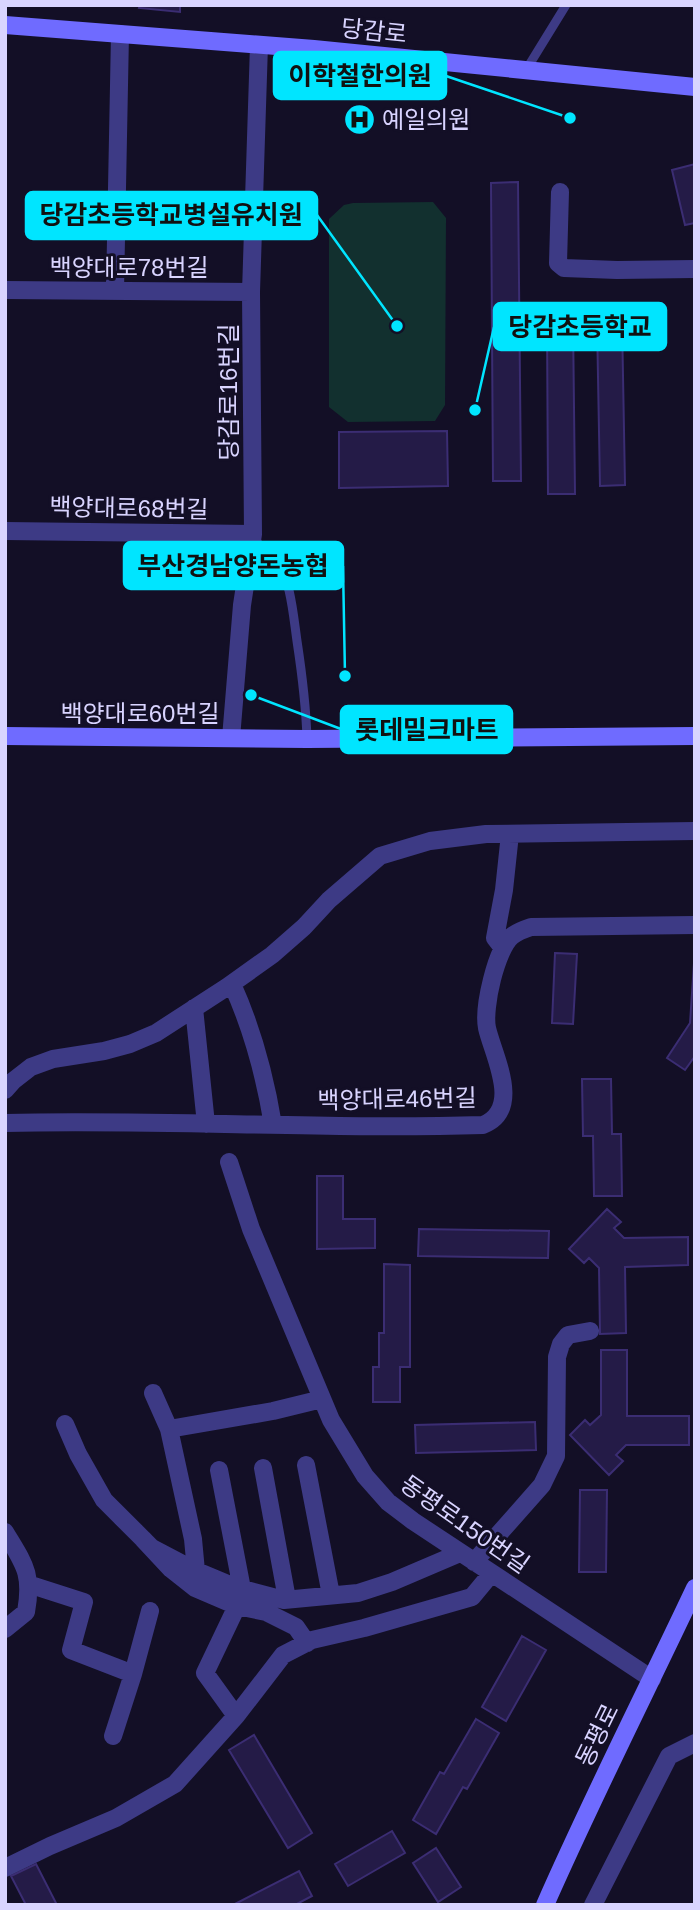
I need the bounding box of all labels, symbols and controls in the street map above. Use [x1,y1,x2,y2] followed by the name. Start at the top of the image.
[340,14,408,48] street label: 당감로
[274,52,446,99] callout: 이학철한의원
[288,61,432,91] text: 이학철한의원
[342,102,376,136] hospital icon: 예일의원
[382,106,470,133] place label: 예일의원
[26,192,317,239] callout: 당감초등학교병설유치원
[39,200,303,230] text: 당감초등학교병설유치원
[49,254,209,281] street label: 백양대로78번길
[494,303,666,350] callout: 당감초등학교
[508,312,652,342] text: 당감초등학교
[215,323,242,461] street label: 당감로16번길
[49,493,209,523] street label: 백양대로68번길
[124,542,343,589] callout: 부산경남양돈농협
[137,551,329,581] text: 부산경남양돈농협
[60,700,220,727] street label: 백양대로60번길
[341,706,512,753] callout: 롯데밀크마트
[355,715,499,745] text: 롯데밀크마트
[317,1084,477,1114] street label: 백양대로46번길
[396,1470,534,1578] street label: 동평로150번길
[570,1699,624,1771] street label: 동평로

